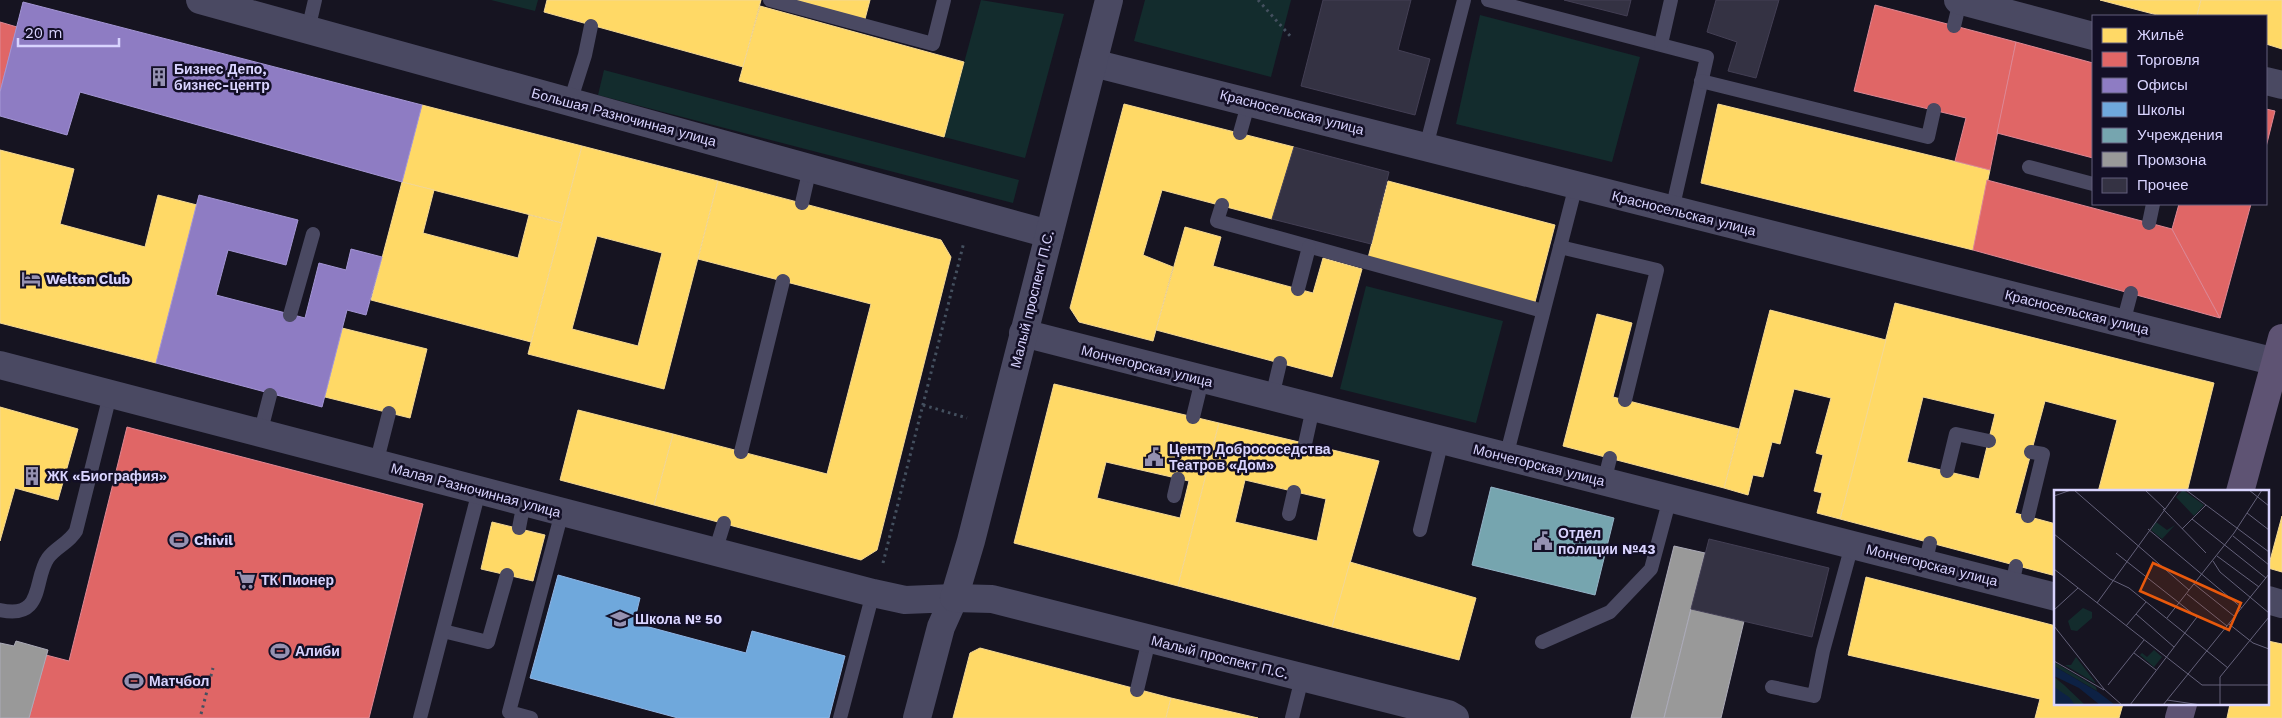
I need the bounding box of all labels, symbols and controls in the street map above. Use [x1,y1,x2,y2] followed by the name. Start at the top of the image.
[18,15,119,47] scale bar
[2092,15,2267,205] legend
[25,24,63,42] text: 20 m
[2137,26,2184,44] text: Жильё
[2137,51,2200,69] text: Торговля
[174,61,270,93] place label: Бизнес Депо, бизнес-центр
[148,66,170,88] building icon: Бизнес Депо, бизнес-центр
[2137,76,2188,94] text: Офисы
[530,85,718,149] street label: Большая Разночинная улица
[1218,86,1366,138] street label: Красносельская улица
[2137,101,2185,119] text: Школы
[2137,126,2223,144] text: Учреждения
[2137,151,2207,169] text: Промзона
[2137,176,2189,194] text: Прочее
[1610,187,1758,239] street label: Красносельская улица
[1007,229,1057,369] street label: Малый проспект П.С.
[20,268,42,290] hotel icon: Welton Club
[46,271,131,287] place label: Welton Club
[2003,286,2151,338] street label: Красносельская улица
[1080,342,1215,390] street label: Мончегорская улица
[1169,441,1331,473] place label: Центр Добрососедства Театров «Дом»
[1472,441,1607,489] street label: Мончегорская улица
[1143,446,1165,468] public building icon: Центр Добрососедства Театров «Дом»
[389,460,563,520] street label: Малая Разночинная улица
[21,465,43,487] building icon: ЖК «Биография»
[46,468,167,484] place label: ЖК «Биография»
[2054,490,2270,706] inset map
[1558,525,1656,557] place label: Отдел полиции №43
[168,529,190,551] sports icon: Chivil
[1532,530,1554,552] public building icon: Отдел полиции №43
[194,532,233,548] place label: Chivil
[1865,541,2000,589] street label: Мончегорская улица
[235,569,257,591] supermarket icon: ТК Пионер
[261,572,334,588] place label: ТК Пионер
[609,608,631,630] school or university icon: Школа № 50
[635,611,722,627] place label: Школа № 50
[1150,632,1290,682] street label: Малый проспект П.С.
[269,640,291,662] sports icon: Алиби
[295,643,340,659] place label: Алиби
[123,670,145,692] sports icon: Матчбол
[149,673,209,689] place label: Матчбол

